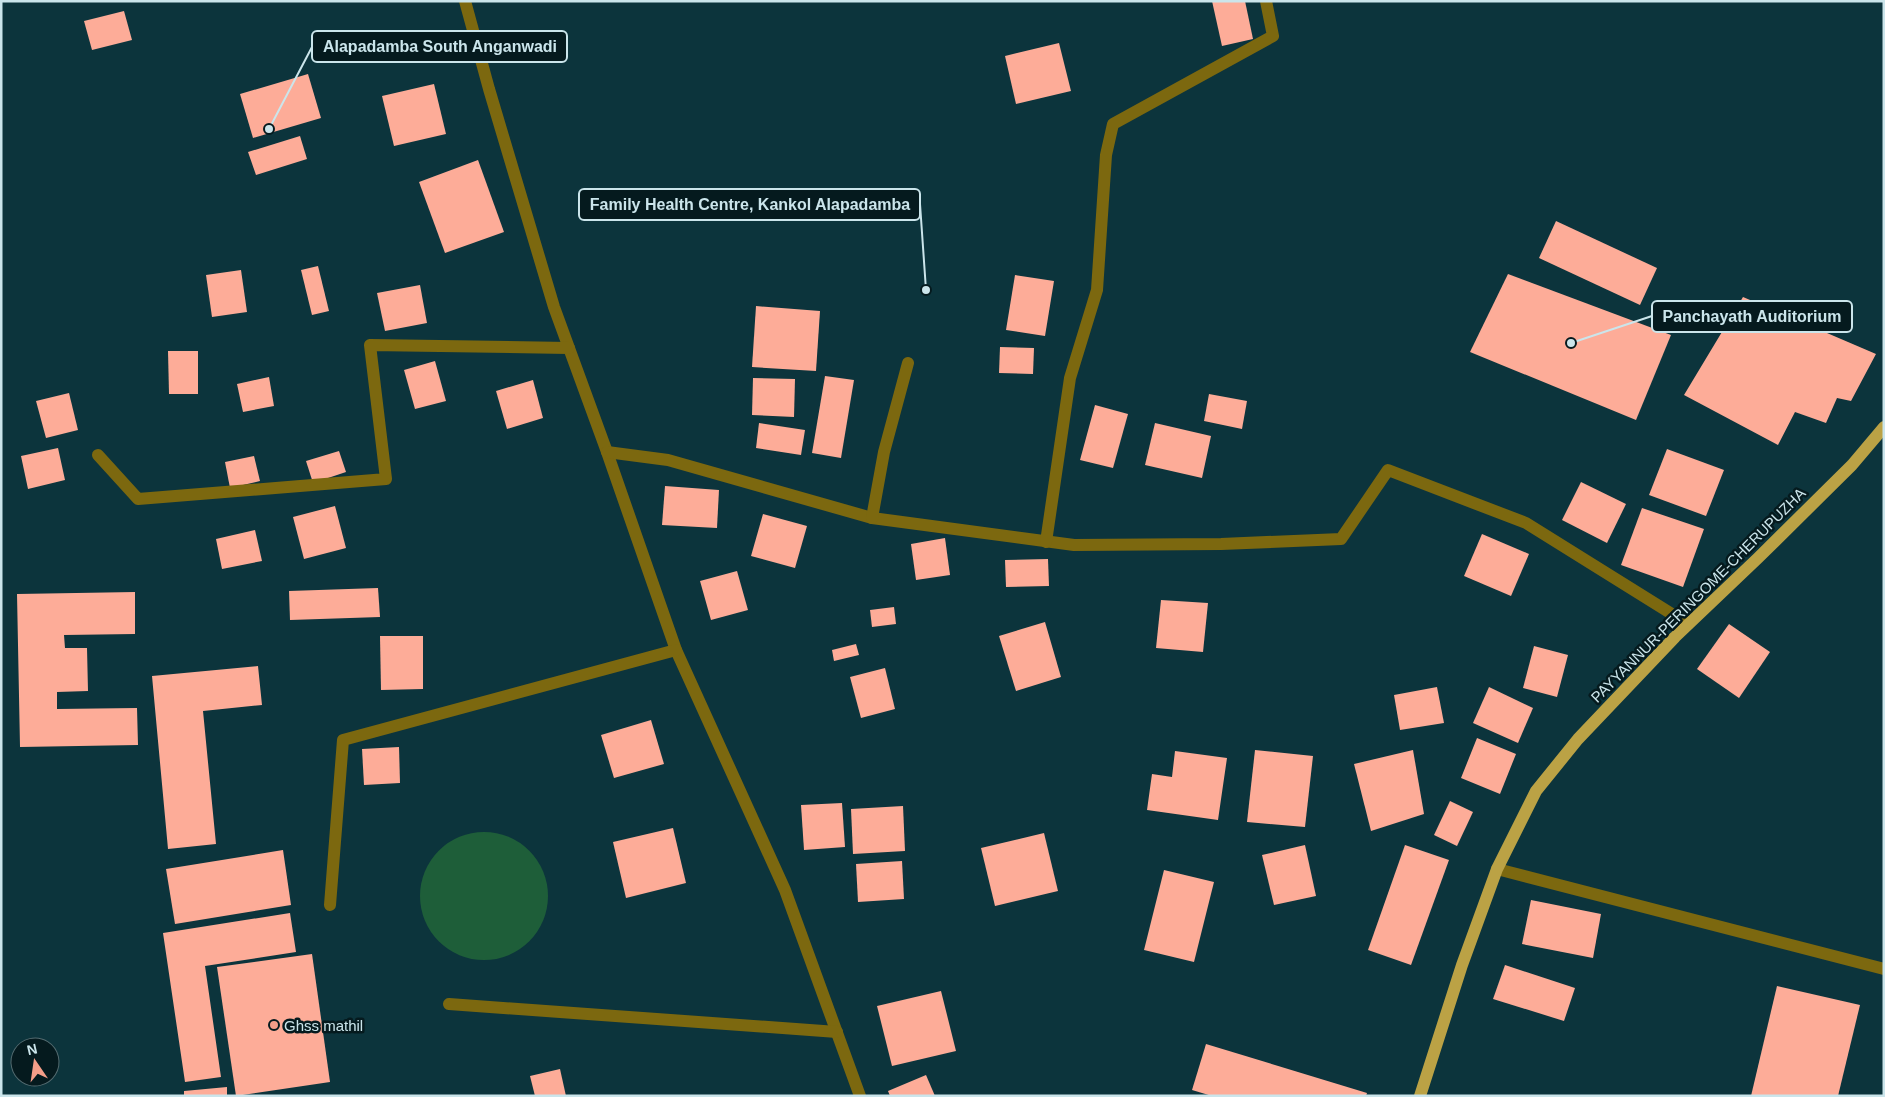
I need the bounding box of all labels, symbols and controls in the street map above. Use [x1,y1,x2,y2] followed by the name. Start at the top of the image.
[312,31,567,62] callout: Alapadamba South Anganwadi
[323,38,557,55] text: Alapadamba South Anganwadi
[579,189,920,220] callout: Family Health Centre, Kankol Alapadamba
[590,196,910,213] text: Family Health Centre, Kankol Alapadamba
[1652,301,1852,332] callout: Panchayath Auditorium
[1663,308,1841,325] text: Panchayath Auditorium
[1587,484,1809,706] street label: PAYYANNUR-PERINGOME-CHERUPUZHA
[284,1017,363,1034] place label: Ghss mathil
[268,1019,280,1031] marker: Ghss mathil
[10,1037,60,1087] north arrow
[25,1040,39,1058] text: N

